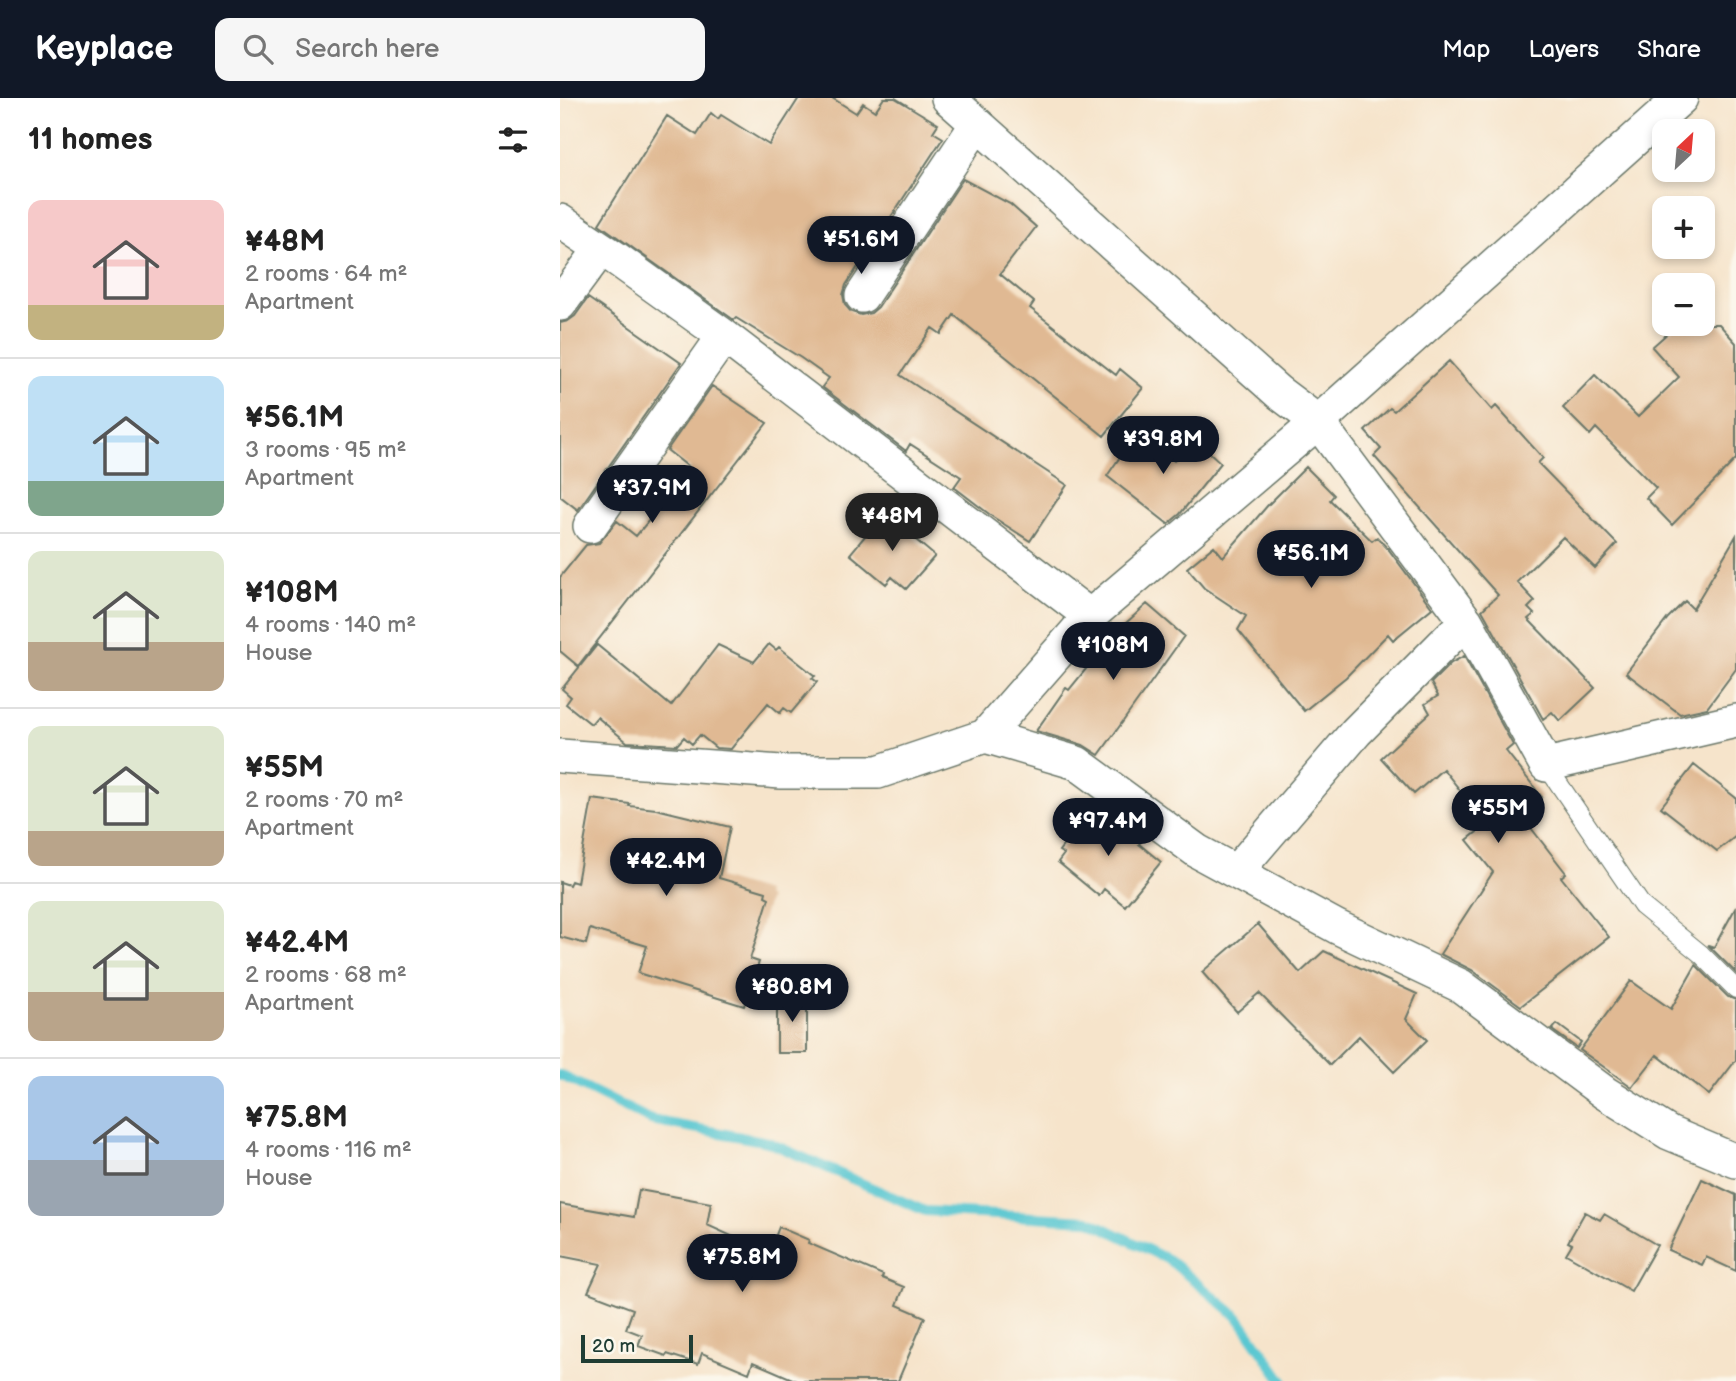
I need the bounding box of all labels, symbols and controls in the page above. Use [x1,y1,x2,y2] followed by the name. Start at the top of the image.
[215,18,705,81] search box
[35,29,173,69] text: Keyplace
[239,30,277,68] icon: search
[295,34,439,65] text: Search here
[1442,35,1490,64] text: Map
[1528,35,1599,64] text: Layers
[1637,35,1701,64] text: Share
[1652,119,1715,182] north arrow
[1652,119,1715,336] map controls
[494,121,532,159] icon: filters
[28,122,152,158] text: 11 homes
[1652,196,1715,259] button: +
[804,216,918,276] pin: ¥51.6M
[245,224,325,260] text: ¥48M
[823,225,899,253] text: ¥51.6M
[84,228,168,312] icon: home
[245,260,407,288] text: 2 rooms · 64 m²
[1652,273,1715,336] button: −
[245,288,354,316] text: Apartment
[245,400,344,436] text: ¥56.1M
[84,404,168,488] icon: home
[1106,416,1220,476] pin: ¥39.8M
[1123,425,1203,453] text: ¥39.8M
[245,436,406,464] text: 3 rooms · 95 m²
[245,464,354,492] text: Apartment
[595,466,709,525] pin: ¥37.9M
[613,474,691,502] text: ¥37.9M
[851,494,933,553] pin: ¥48M
[861,502,923,530] text: ¥48M
[1254,531,1368,590] pin: ¥56.1M
[1273,539,1349,567] text: ¥56.1M
[245,575,339,611] text: ¥108M
[84,579,168,663] icon: home
[245,611,416,639] text: 4 rooms · 140 m²
[1064,622,1162,682] pin: ¥108M
[1077,631,1149,659] text: ¥108M
[245,639,312,667] text: House
[245,750,324,786] text: ¥55M
[84,754,168,838] icon: home
[245,786,404,814] text: 2 rooms · 70 m²
[1457,786,1539,845] pin: ¥55M
[1468,794,1528,822] text: ¥55M
[1051,798,1165,858] pin: ¥97.4M
[1069,807,1147,835] text: ¥97.4M
[245,814,354,842] text: Apartment
[609,838,723,898] pin: ¥42.4M
[626,847,706,875] text: ¥42.4M
[245,925,349,961] text: ¥42.4M
[84,929,168,1013] icon: home
[245,961,407,989] text: 2 rooms · 68 m²
[735,964,849,1024] pin: ¥80.8M
[751,973,833,1001] text: ¥80.8M
[245,989,354,1017] text: Apartment
[245,1100,348,1136] text: ¥75.8M
[84,1104,168,1188] icon: home
[245,1136,412,1164] text: 4 rooms · 116 m²
[245,1164,312,1192] text: House
[685,1234,799,1294] pin: ¥75.8M
[703,1243,781,1271] text: ¥75.8M
[581,1332,693,1364] scale bar
[592,1335,635,1358] text: 20 m

